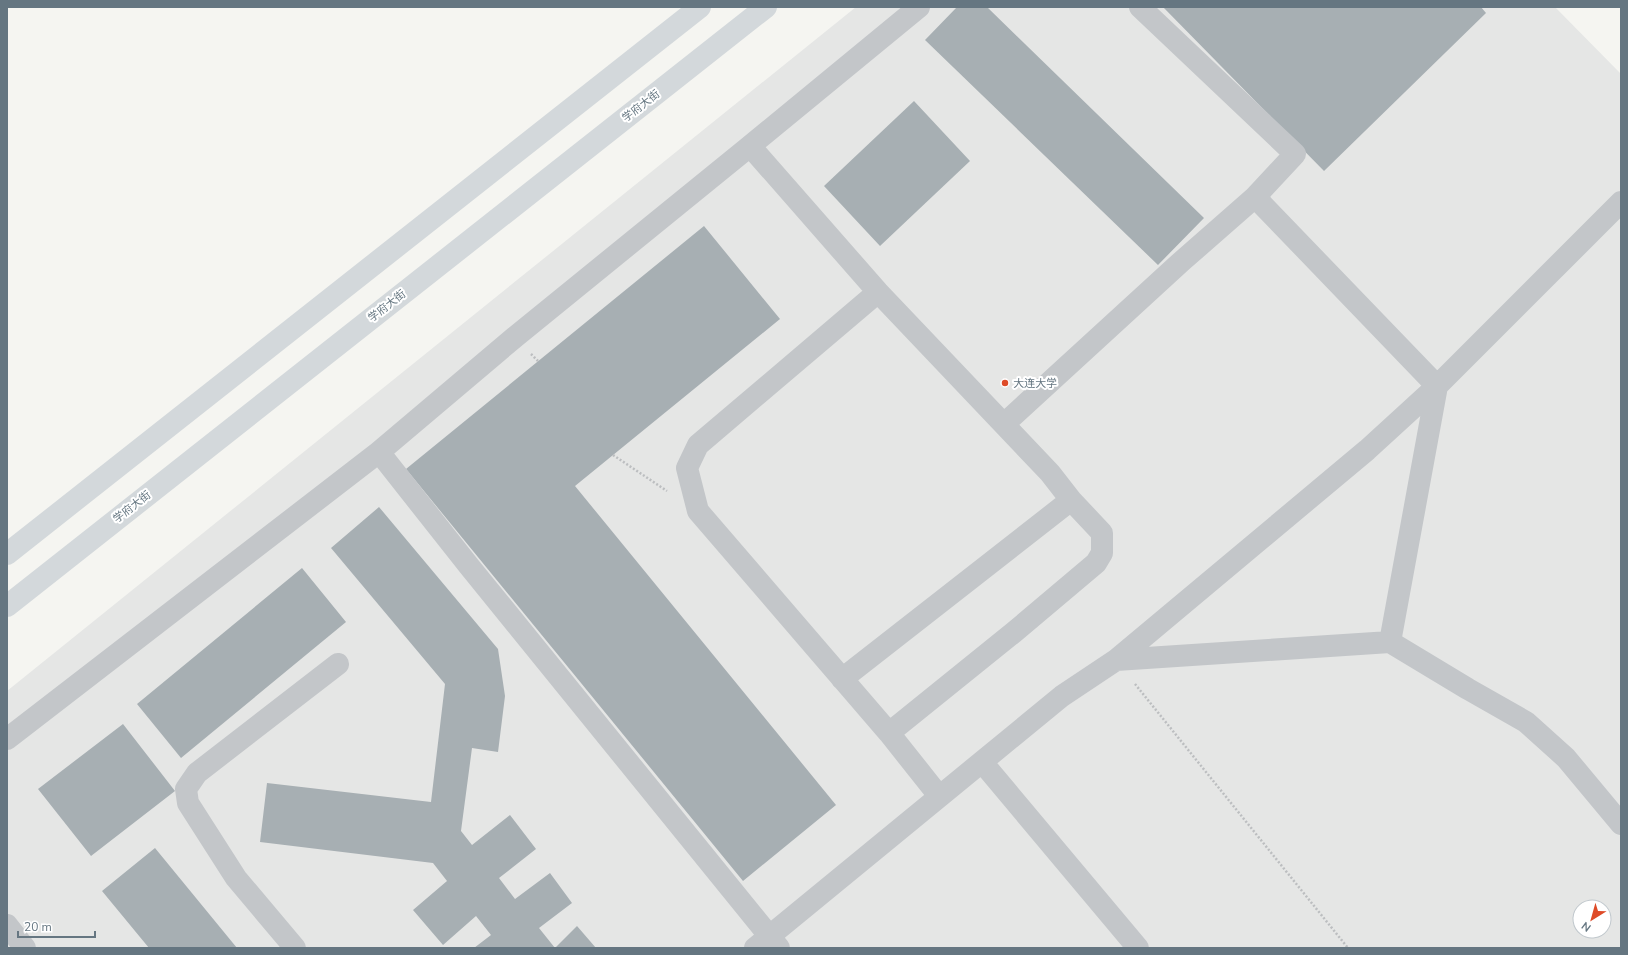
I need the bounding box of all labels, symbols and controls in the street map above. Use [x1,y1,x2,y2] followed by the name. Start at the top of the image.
[619,87,663,125] street label: 学府大街
[365,287,409,325] street label: 学府大街
[1013,376,1057,391] place label: 大连大学
[1000,378,1010,388] marker: 大连大学
[110,488,154,526] street label: 学府大街
[1572,899,1612,939] north arrow
[18,913,95,939] scale bar
[1578,918,1594,935] text: N
[24,919,52,935] text: 20 m

